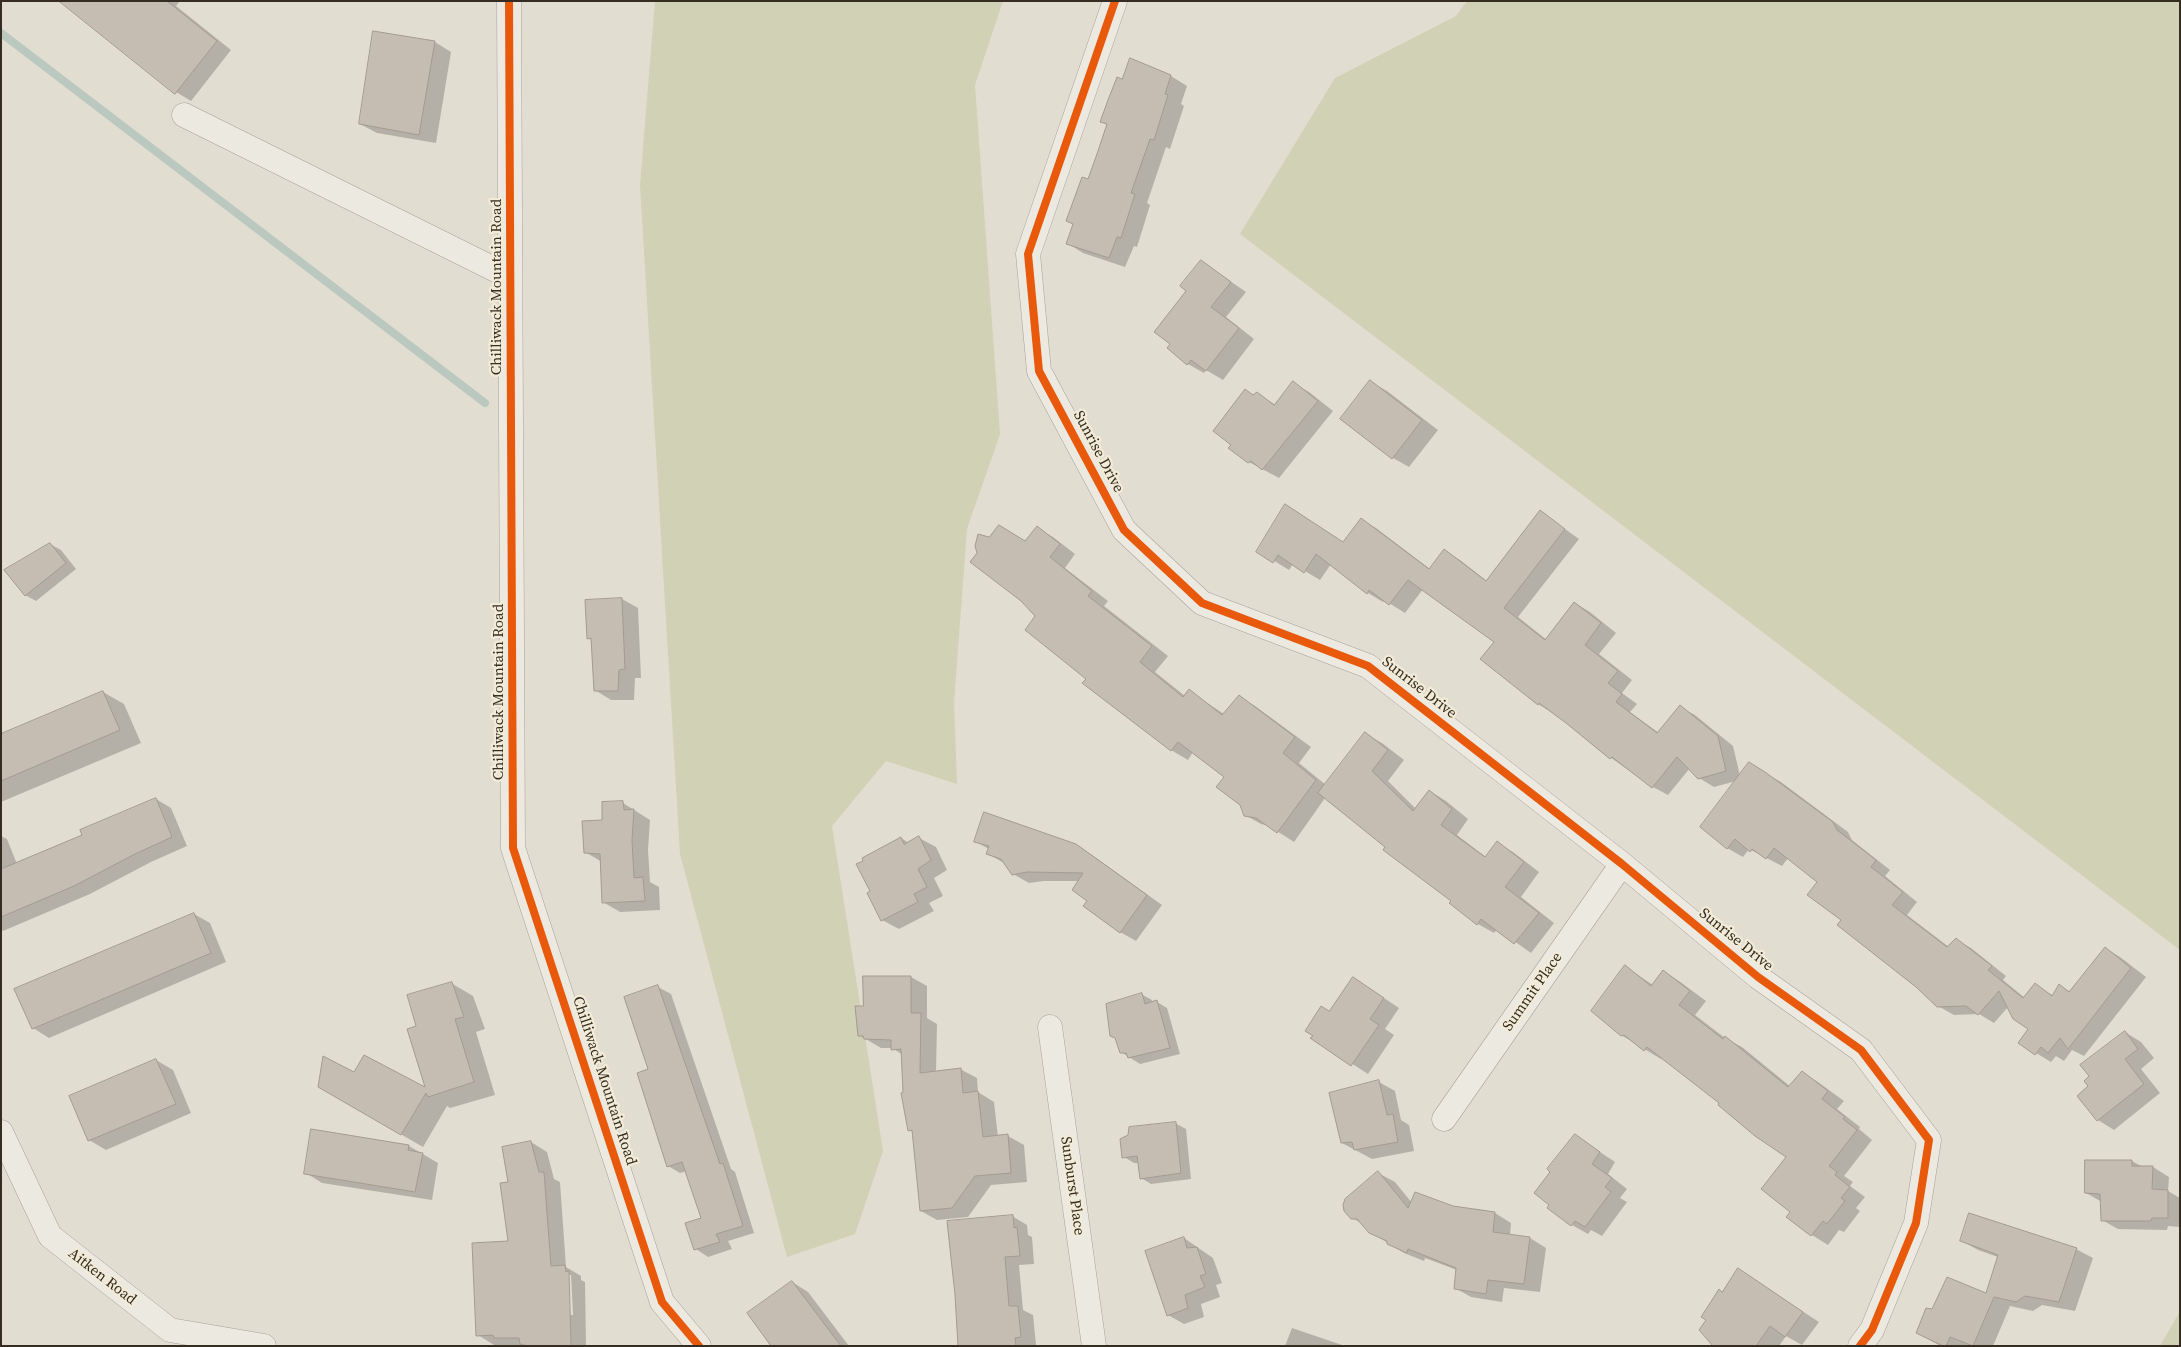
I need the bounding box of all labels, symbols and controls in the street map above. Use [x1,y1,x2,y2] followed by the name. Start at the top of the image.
[488,199,506,375] street label: Chilliwack Mountain Road
[1069,408,1127,496] street label: Sunrise Drive
[490,604,508,780] street label: Chilliwack Mountain Road
[1378,653,1460,723] street label: Sunrise Drive
[1695,905,1777,975] street label: Sunrise Drive
[1499,949,1567,1035] street label: Summit Place
[568,994,640,1168] street label: Chilliwack Mountain Road
[1056,1136,1088,1236] street label: Sunburst Place
[64,1245,140,1309] street label: Aitken Road

